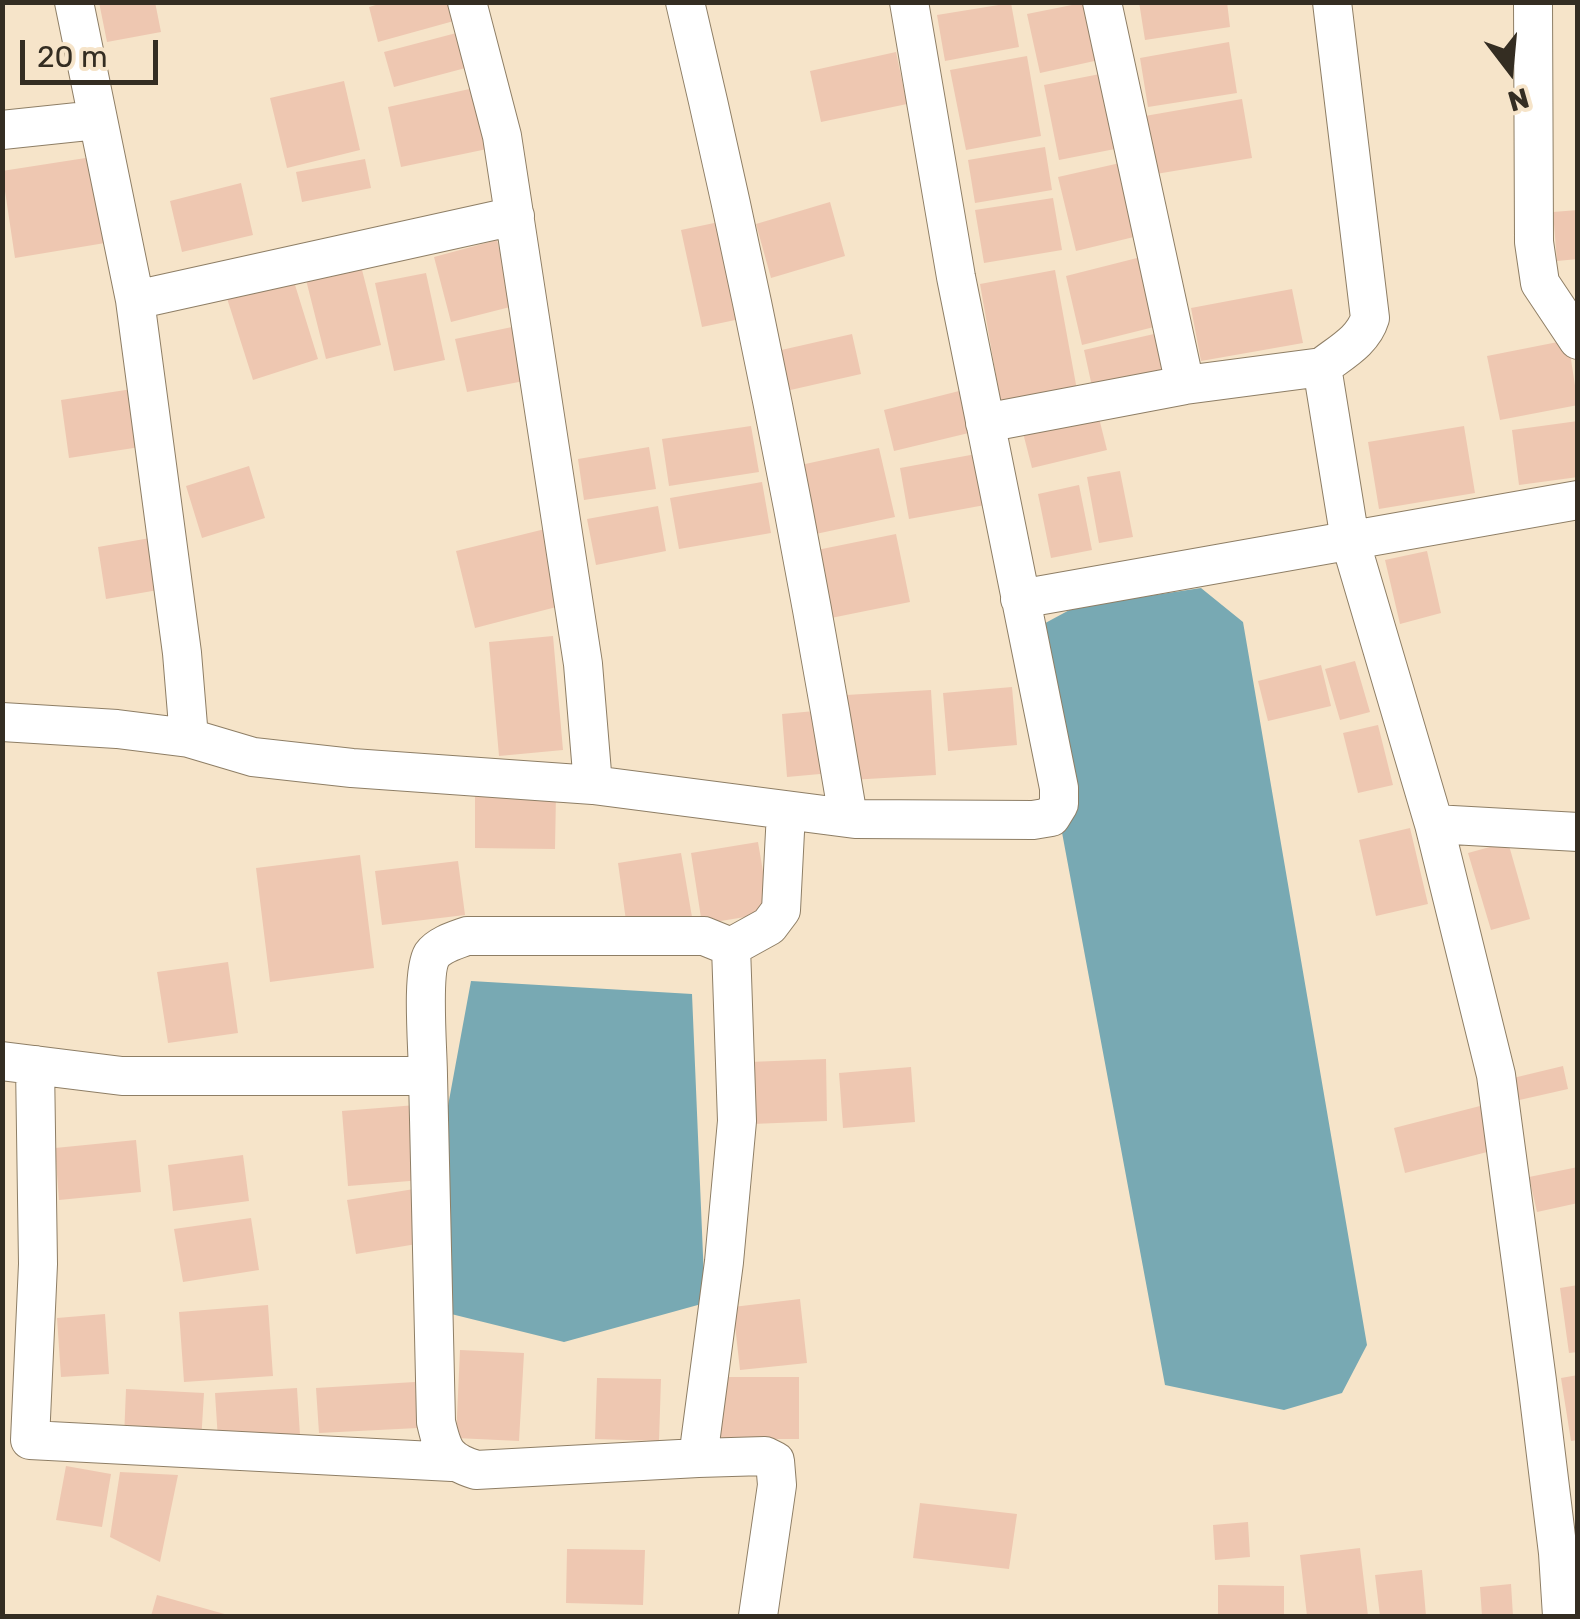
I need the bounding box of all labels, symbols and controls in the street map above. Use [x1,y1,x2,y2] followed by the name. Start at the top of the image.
[25,20,162,82] scale bar
[1460,20,1560,120] north arrow
[37,39,108,75] text: 20 m
[1504,81,1533,118] text: N

